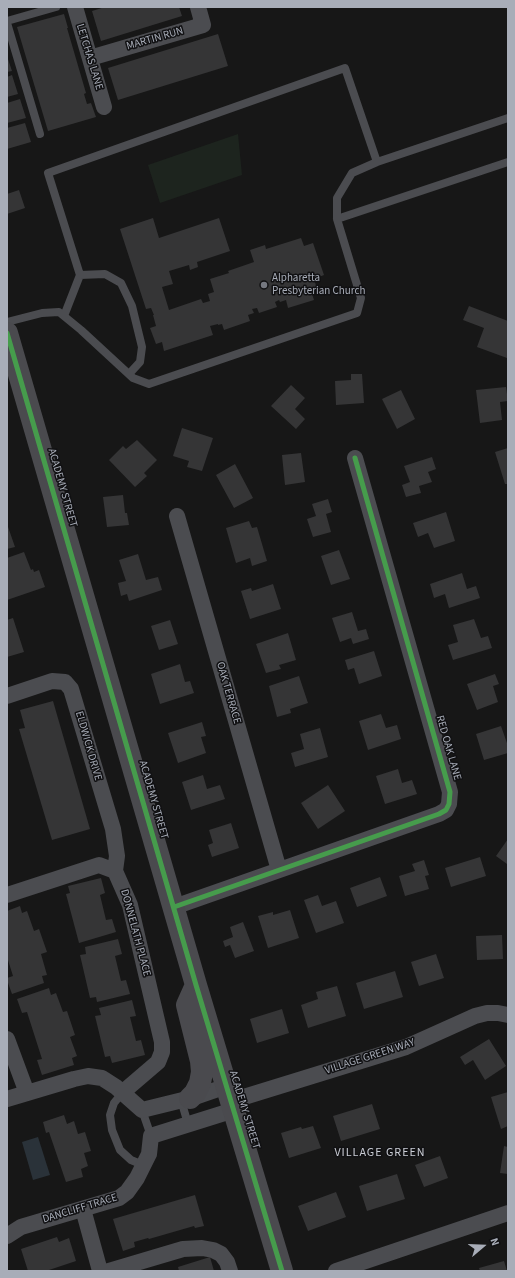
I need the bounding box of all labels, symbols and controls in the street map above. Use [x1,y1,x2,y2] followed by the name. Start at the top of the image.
[73,22,105,92] street label: LETCHAS LANE
[125,25,185,53] street label: MARTIN RUN
[272,272,365,298] place label: Alpharetta Presbyterian Church
[259,280,269,290] marker: Alpharetta Presbyterian Church
[44,447,80,529] street label: ACADEMY STREET
[213,660,243,726] street label: OAK TERRACE
[72,710,104,782] street label: ELDWICK DRIVE
[432,714,464,782] street label: RED OAK LANE
[135,759,171,841] street label: ACADEMY STREET
[117,888,153,978] street label: DONNELATH PLACE
[323,1036,417,1078] street label: VILLAGE GREEN WAY
[226,1069,262,1151] street label: ACADEMY STREET
[334,1146,426,1160] district label: VILLAGE GREEN
[41,1191,119,1227] street label: DANCLIFF TRACE
[463,1226,503,1266] north arrow
[487,1236,503,1248] text: N

